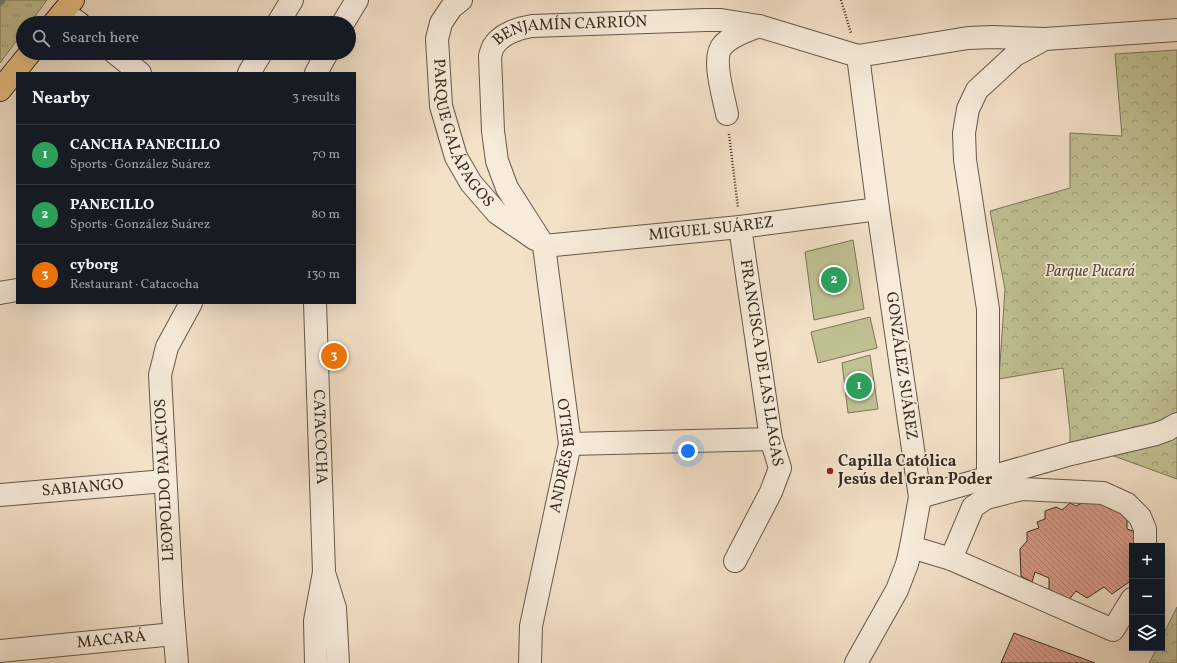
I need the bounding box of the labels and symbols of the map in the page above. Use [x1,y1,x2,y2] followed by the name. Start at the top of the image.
[488,11,648,51] street label: BENJAMÍN CARRIÓN
[427,58,499,213] street label: PARQUE GALÁPAGOS
[648,212,775,247] street label: MIGUEL SUÁREZ
[734,258,788,468] street label: FRANCISCA DE LAS LLAGAS
[1045,261,1135,283] park label: Parque Pucará
[821,265,847,295] pin: 2
[880,290,922,442] street label: GONZÁLEZ SUÁREZ
[321,341,347,371] pin: 3
[846,371,872,401] pin: 1
[307,389,332,485] street label: CATACOCHA
[544,396,581,515] street label: ANDRÉS BELLO
[150,398,180,562] street label: LEOPOLDO PALACIOS
[678,441,698,461] your location
[837,451,993,491] place label: Capilla Católica Jesús del Gran Poder
[825,466,835,476] marker: Capilla Católica Jesús del Gran Poder
[41,474,125,502] street label: SABIANGO
[76,626,147,654] street label: MACARÁ

